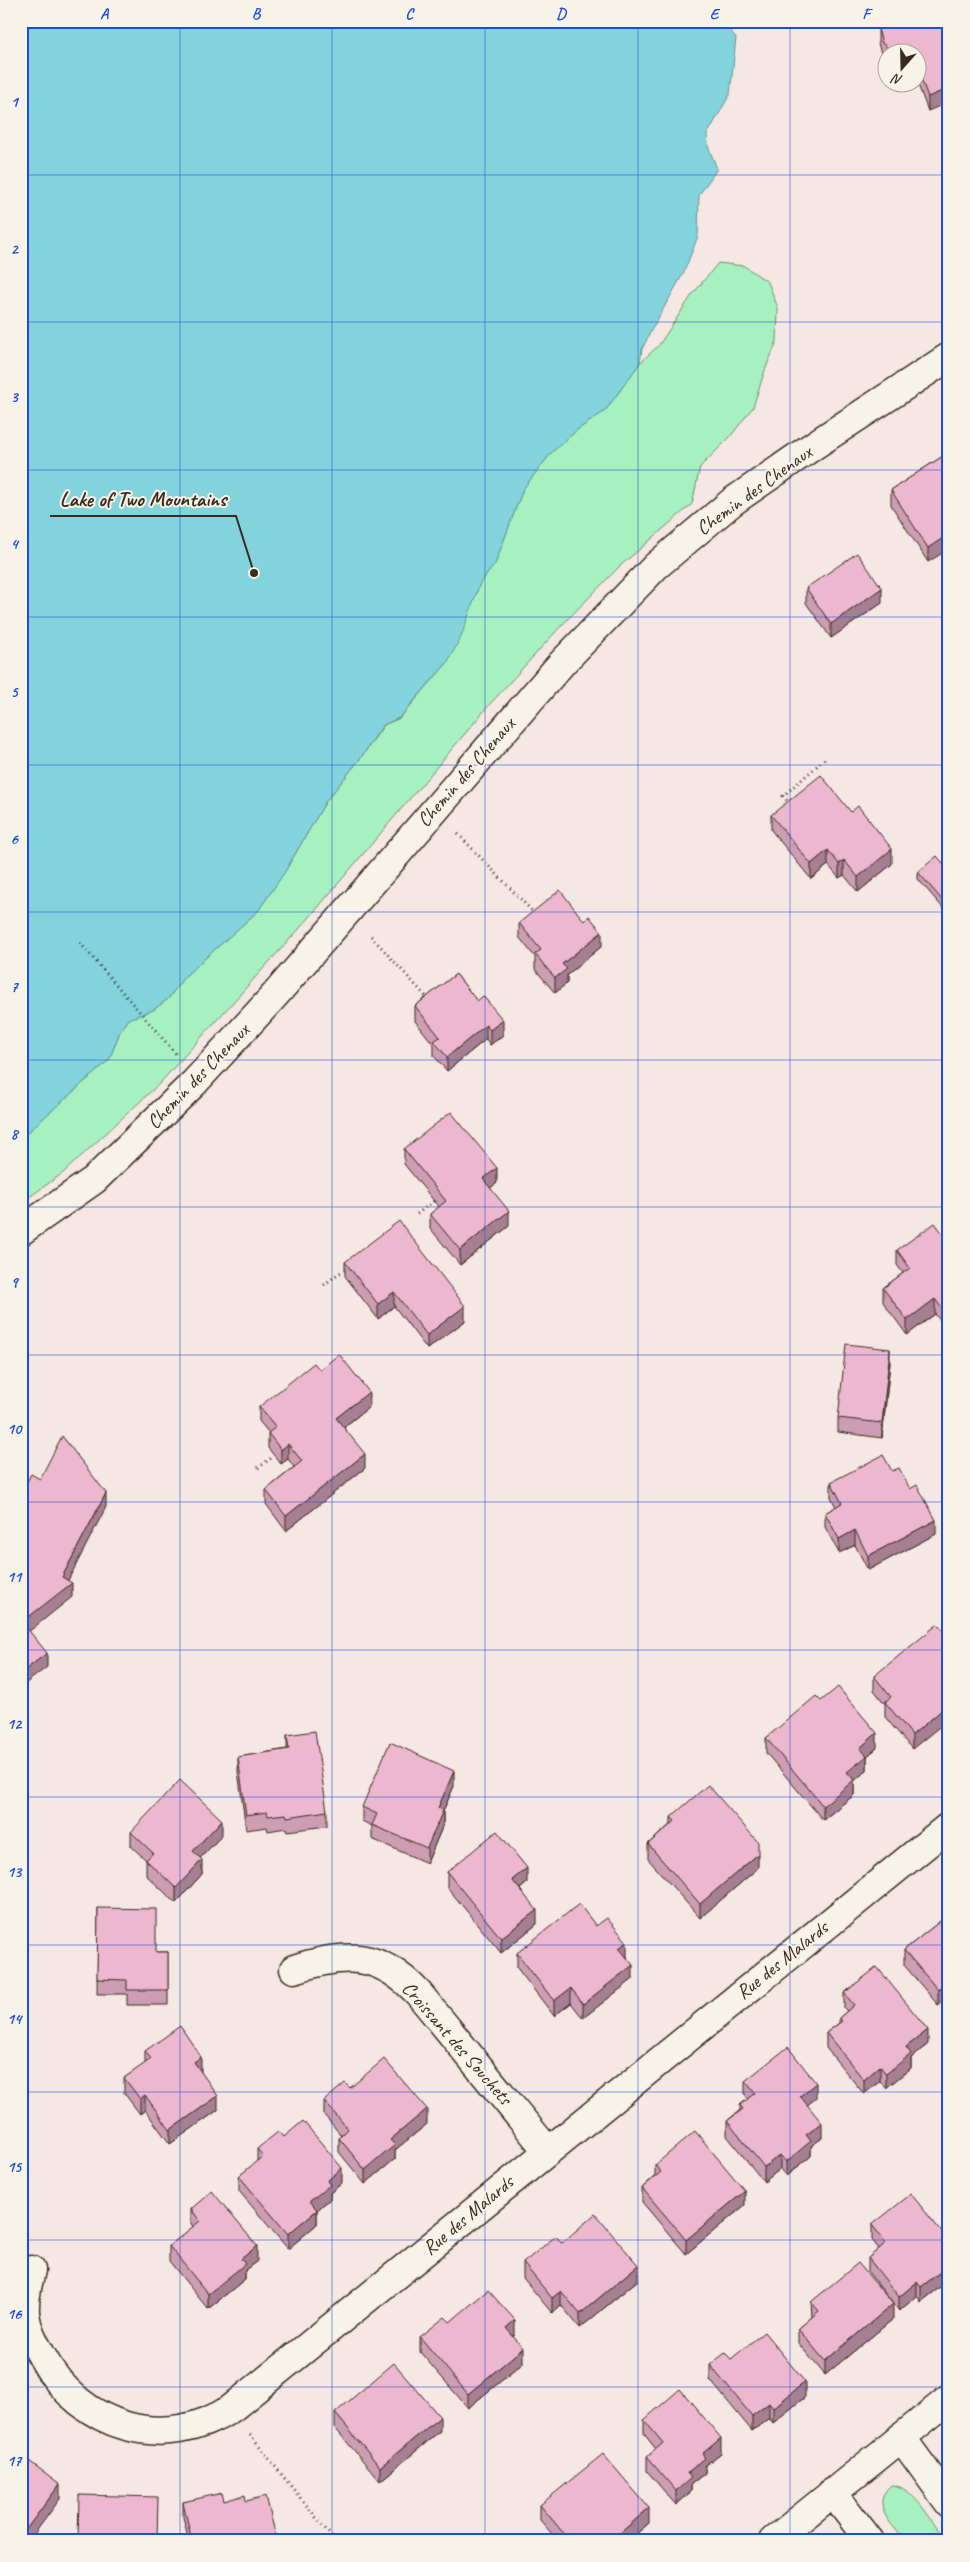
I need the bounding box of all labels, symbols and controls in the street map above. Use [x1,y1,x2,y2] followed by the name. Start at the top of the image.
[100,4,110,24] text: A
[252,4,262,24] text: B
[405,4,415,24] text: C
[556,4,567,24] text: D
[710,4,721,24] text: E
[862,4,873,24] text: F
[878,42,928,92] north arrow
[889,69,905,89] text: N
[10,92,19,112] text: 1
[10,239,19,259] text: 2
[10,387,19,407] text: 3
[691,438,819,540] street label: Chemin des Chenaux
[50,480,236,516] callout: Lake of Two Mountains
[60,486,229,512] text: Lake of Two Mountains
[10,534,19,554] text: 4
[11,682,20,702] text: 5
[412,710,522,832] street label: Chemin des Chenaux
[10,829,19,849] text: 6
[10,977,19,997] text: 7
[141,1016,256,1134] street label: Chemin des Chenaux
[10,1124,19,1144] text: 8
[10,1272,19,1292] text: 9
[7,1419,23,1439] text: 10
[7,1567,23,1587] text: 11
[7,1714,23,1734] text: 12
[7,1862,23,1882] text: 13
[731,1914,835,2005] street label: Rue des Malards
[396,1976,519,2112] street label: Croissant des Souchets
[7,2009,23,2029] text: 14
[7,2157,23,2177] text: 15
[417,2168,520,2260] street label: Rue des Malards
[7,2304,23,2324] text: 16
[7,2451,23,2471] text: 17

